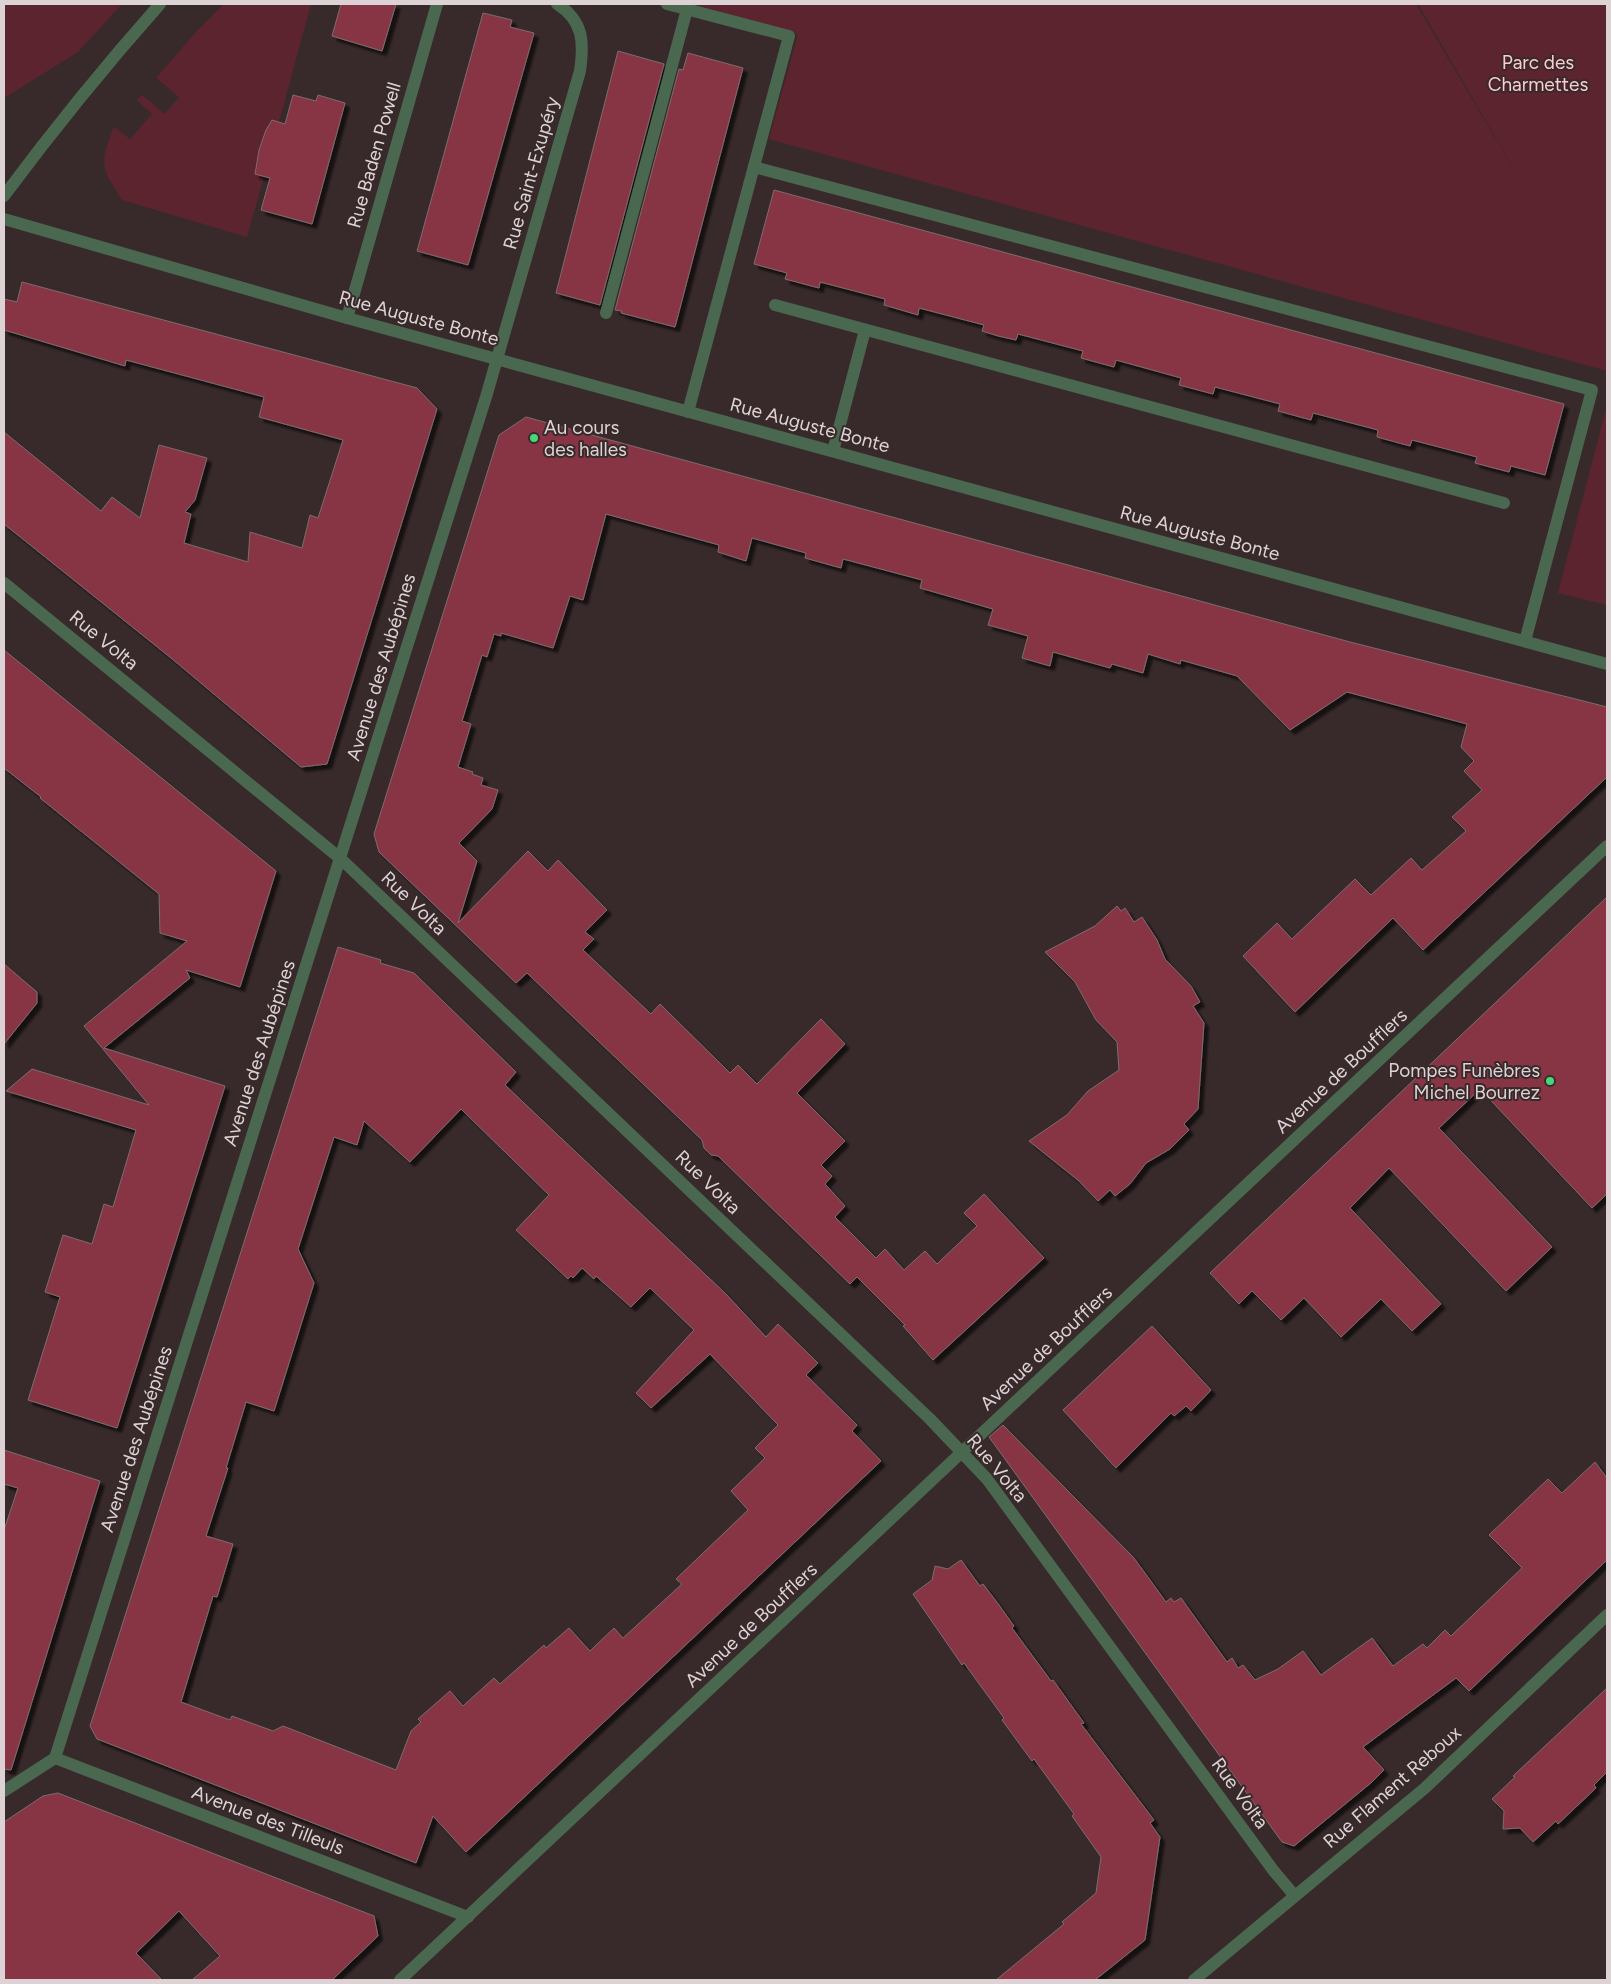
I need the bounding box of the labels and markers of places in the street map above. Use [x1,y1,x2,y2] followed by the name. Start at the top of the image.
[544,416,627,461] place label: Au cours des halles
[528,432,540,444] marker: Au cours des halles
[1388,1059,1540,1104] place label: Pompes Funèbres Michel Bourrez
[1544,1075,1556,1087] marker: Pompes Funèbres Michel Bourrez

